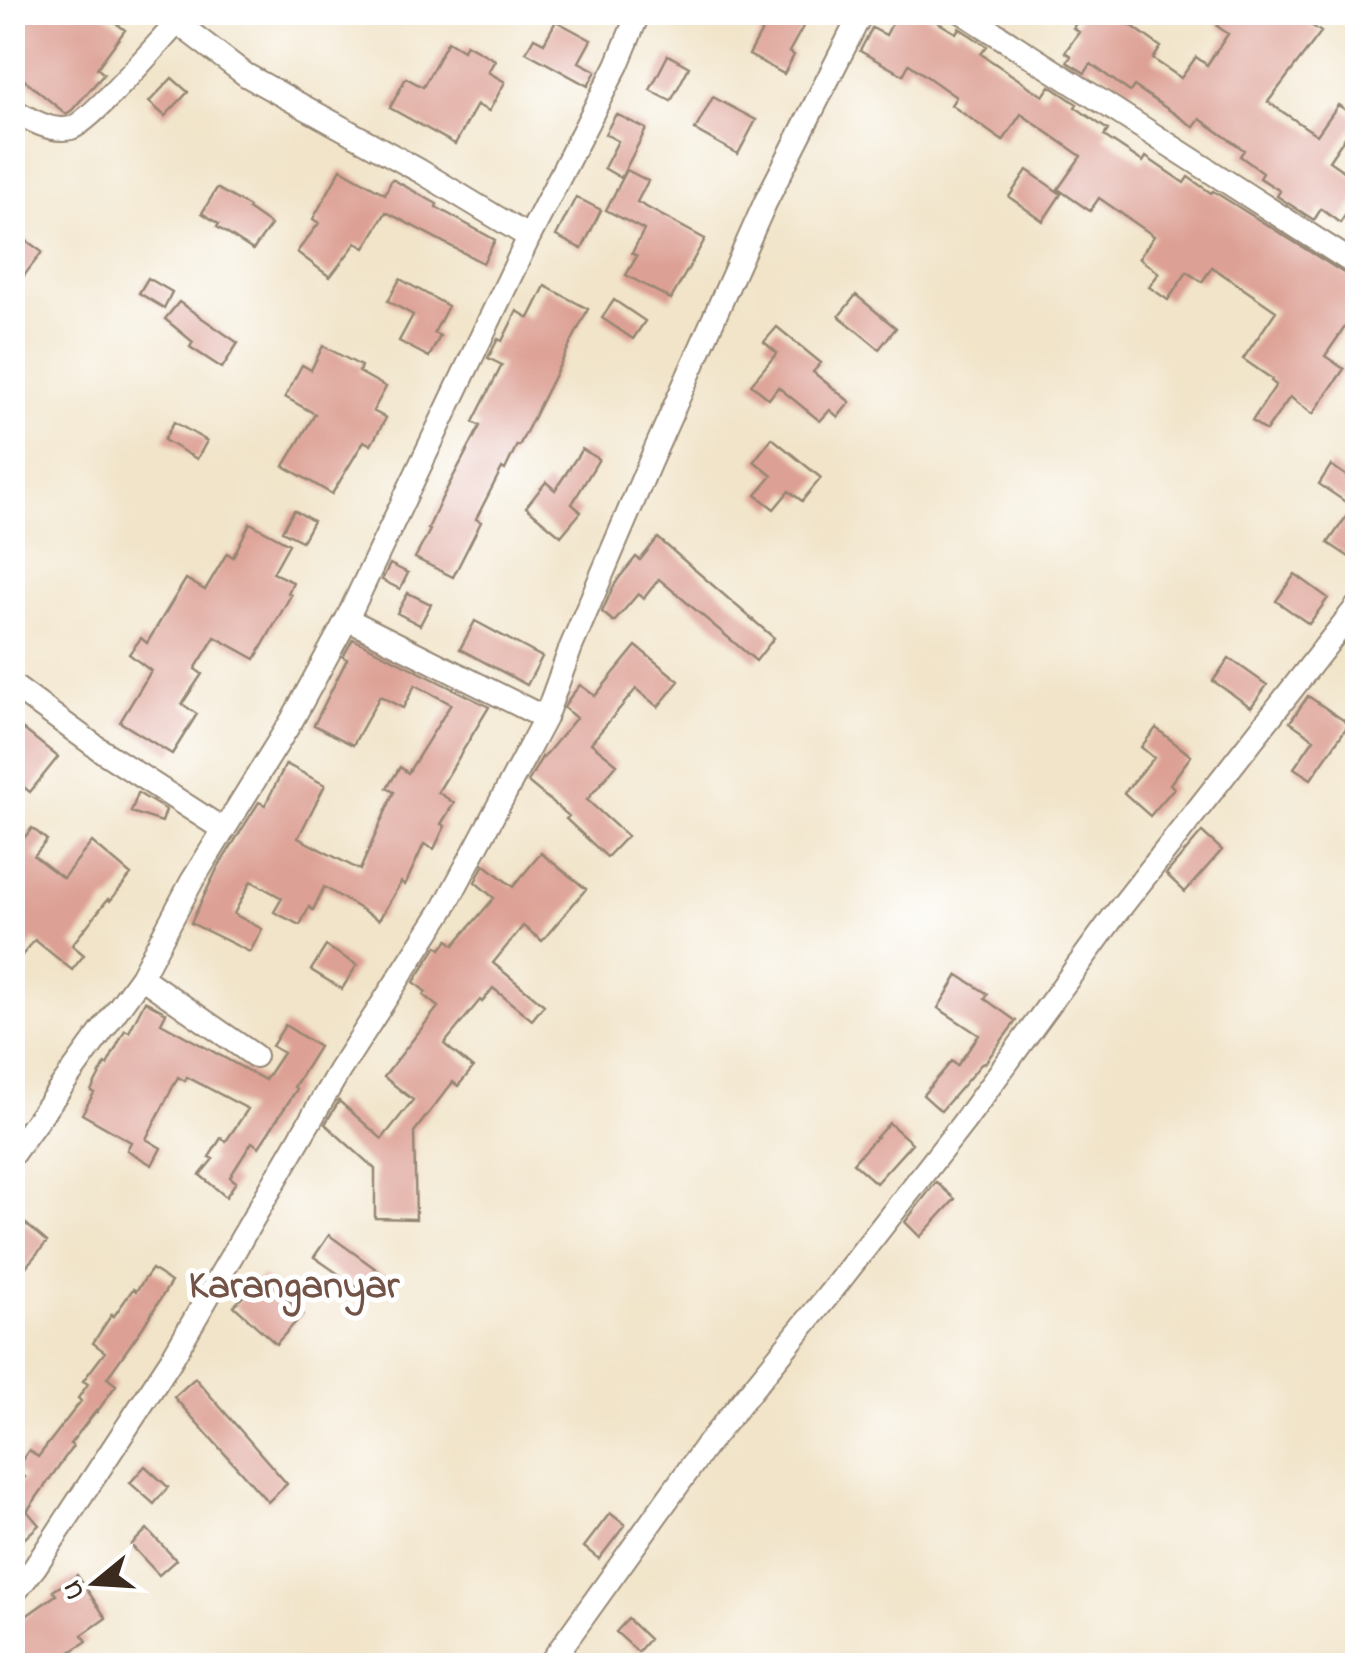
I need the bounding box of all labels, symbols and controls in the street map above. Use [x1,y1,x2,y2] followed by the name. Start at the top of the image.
[189,1258,401,1317] district label: Karanganyar
[45,1533,145,1633] north arrow
[52,1575,97,1604] text: U

